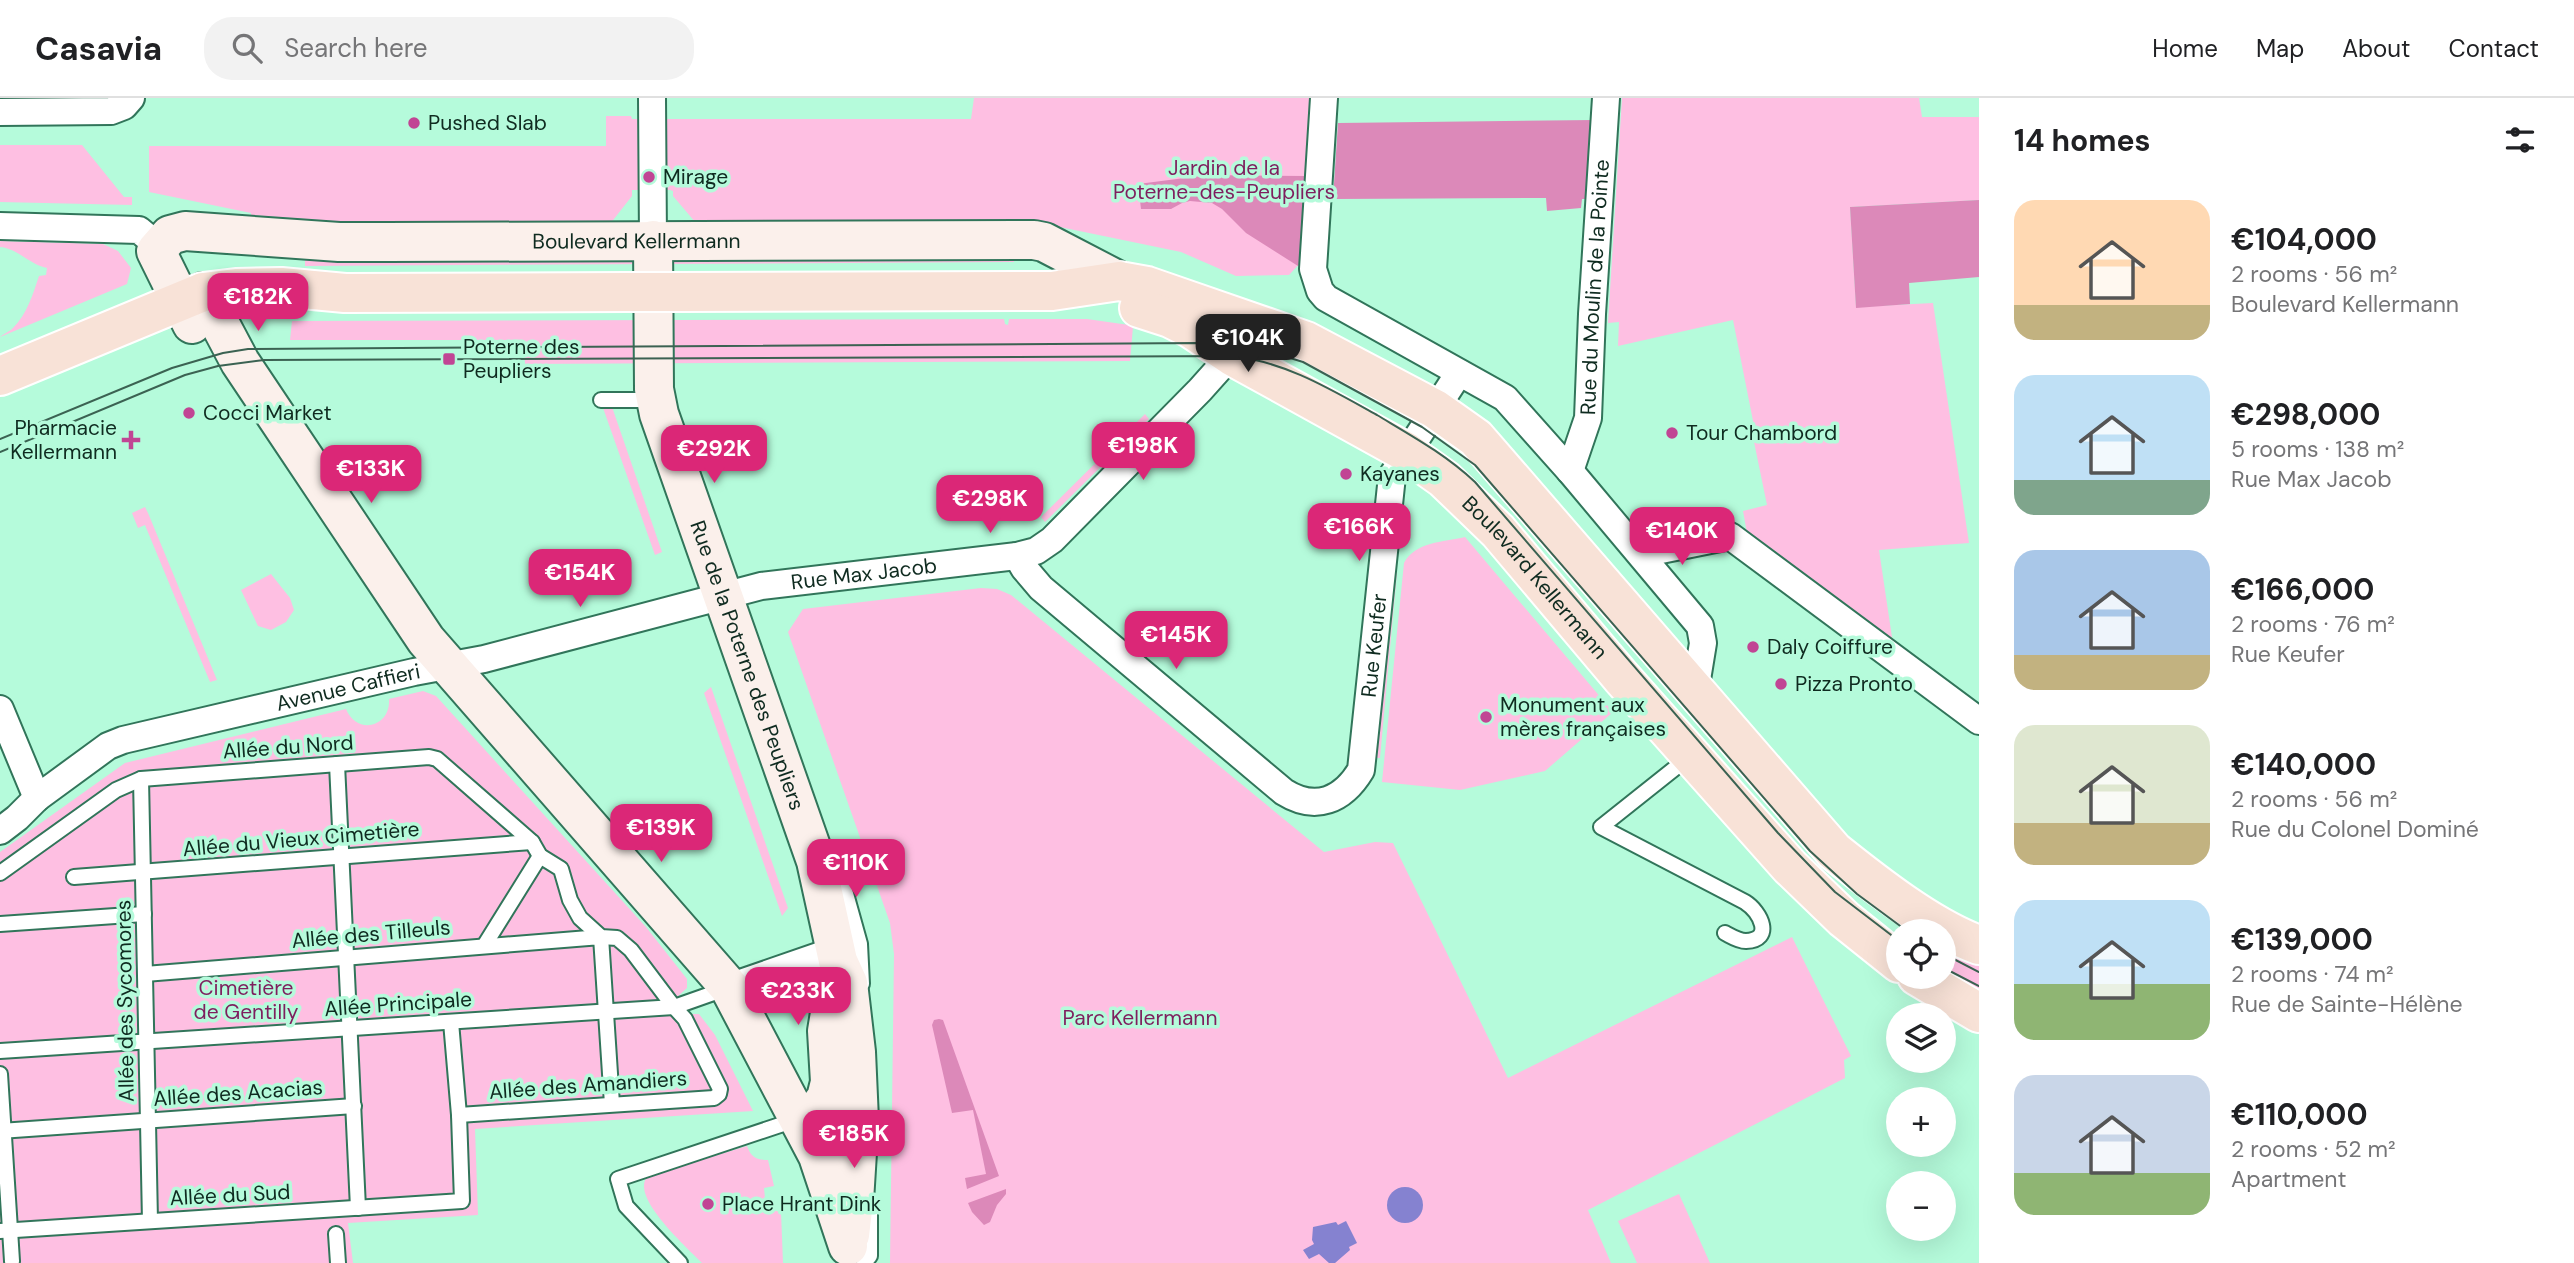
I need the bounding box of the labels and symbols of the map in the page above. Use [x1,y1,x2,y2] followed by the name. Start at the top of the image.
[428,109,547,137] place label: Pushed Slab
[406,115,422,131] marker: Pushed Slab
[1113,154,1335,206] park label: Jardin de la Poterne-des-Peupliers
[1574,158,1616,415] street label: Rue du Moulin de la Pointe
[663,163,728,191] place label: Mirage
[641,169,657,185] marker: Mirage
[532,227,741,256] street label: Boulevard Kellermann
[209,274,307,333] pin: €182K
[1199,314,1297,374] pin: €104K
[463,333,579,385] place label: Poterne des Peupliers
[441,351,457,367] marker: Poterne des Peupliers
[203,399,332,427] place label: Cocci Market
[181,405,197,421] marker: Cocci Market
[10,414,117,466] place label: Pharmacie Kellermann
[1686,419,1837,447] place label: Tour Chambord
[1094,422,1192,482] pin: €198K
[1664,425,1680,441] marker: Tour Chambord
[665,426,763,485] pin: €292K
[123,432,139,448] marker: Pharmacie Kellermann
[322,446,420,505] pin: €133K
[1360,460,1440,488] place label: Kayanes
[1338,466,1354,482] marker: Kayanes
[941,476,1039,535] pin: €298K
[1456,490,1614,665] street label: Boulevard Kellermann
[1310,504,1408,563] pin: €166K
[1633,508,1731,567] pin: €140K
[684,517,811,814] street label: Rue de la Poterne des Peupliers
[531,550,629,609] pin: €154K
[789,551,938,596] street label: Rue Max Jacob
[1355,592,1394,699] street label: Rue Keufer
[1127,612,1225,671] pin: €145K
[1767,633,1893,661] place label: Daly Coiffure
[1745,639,1761,655] marker: Daly Coiffure
[273,657,422,718] street label: Avenue Caffieri
[1795,670,1913,698] place label: Pizza Pronto
[1773,676,1789,692] marker: Pizza Pronto
[1500,691,1666,743] place label: Monument aux mères françaises
[1478,709,1494,725] marker: Monument aux mères françaises
[222,728,354,766] street label: Allée du Nord
[612,804,710,864] pin: €139K
[181,815,421,863] street label: Allée du Vieux Cimetière
[807,840,905,899] pin: €110K
[109,900,141,1102] street label: Allée des Sycomores
[290,913,452,955] street label: Allée des Tilleuls
[749,968,847,1027] pin: €233K
[194,974,299,1026] park label: Cimetière de Gentilly
[323,985,473,1023] street label: Allée Principale
[1063,1004,1217,1032] park label: Parc Kellermann
[488,1064,688,1106] street label: Allée des Amandiers
[152,1073,324,1113] street label: Allée des Acacias
[805,1110,903,1170] pin: €185K
[169,1178,291,1212] street label: Allée du Sud
[722,1190,882,1218] place label: Place Hrant Dink
[700,1196,716,1212] marker: Place Hrant Dink

